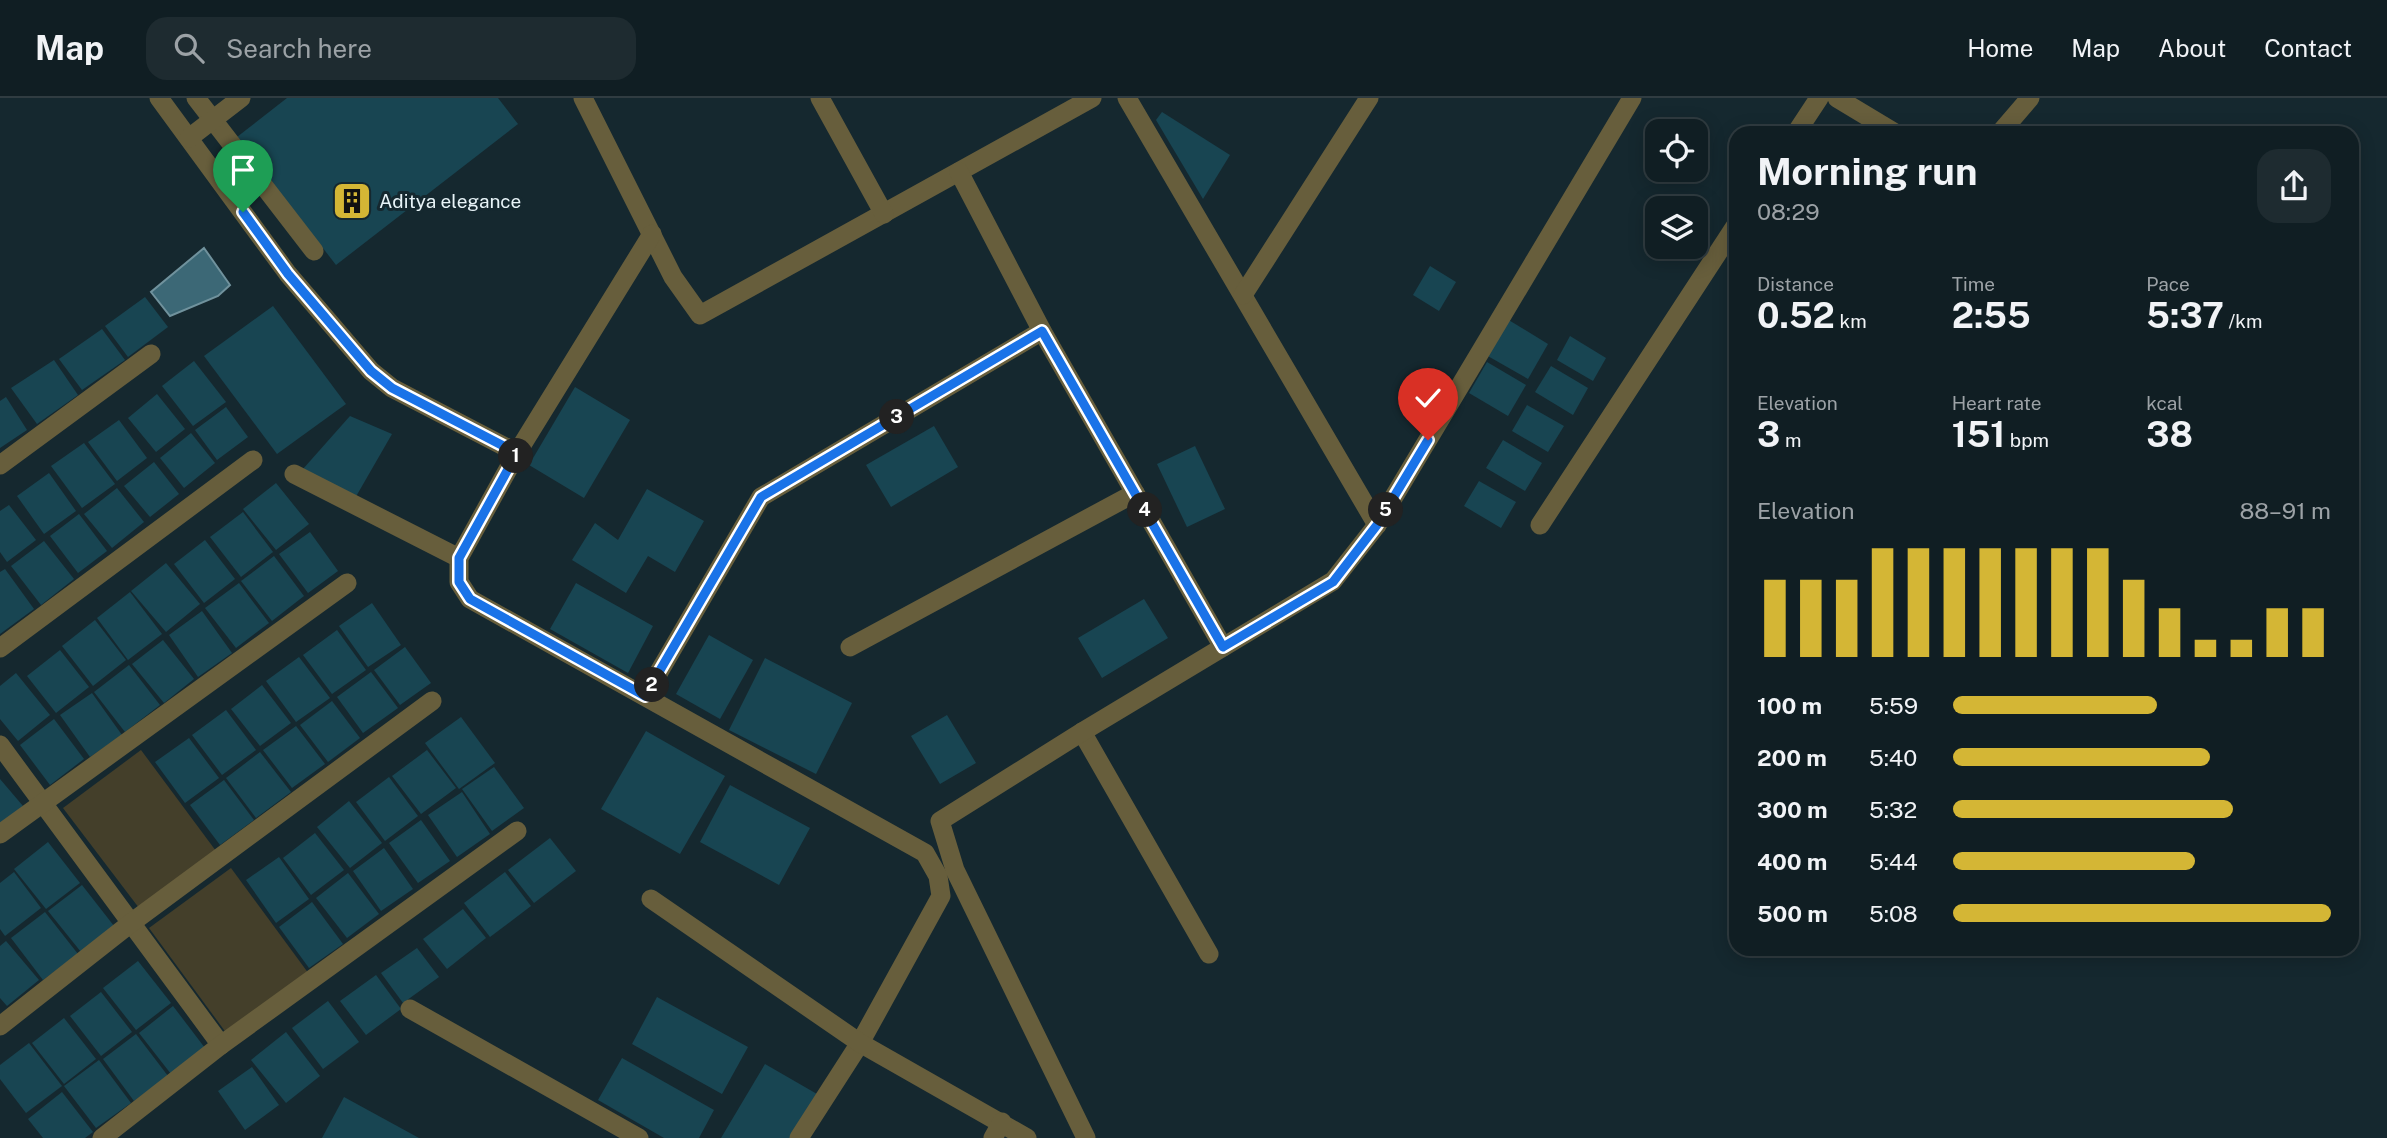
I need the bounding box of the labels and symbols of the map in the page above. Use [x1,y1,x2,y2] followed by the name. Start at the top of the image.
[213,140,273,212] pin
[331,180,373,222] building icon: Aditya elegance
[379,190,521,212] place label: Aditya elegance
[1398,368,1458,440] pin
[880,400,914,434] pin: 3
[498,438,534,474] pin: 1
[1128,492,1162,528] pin: 4
[1368,492,1404,528] pin: 5
[634,668,670,702] pin: 2

